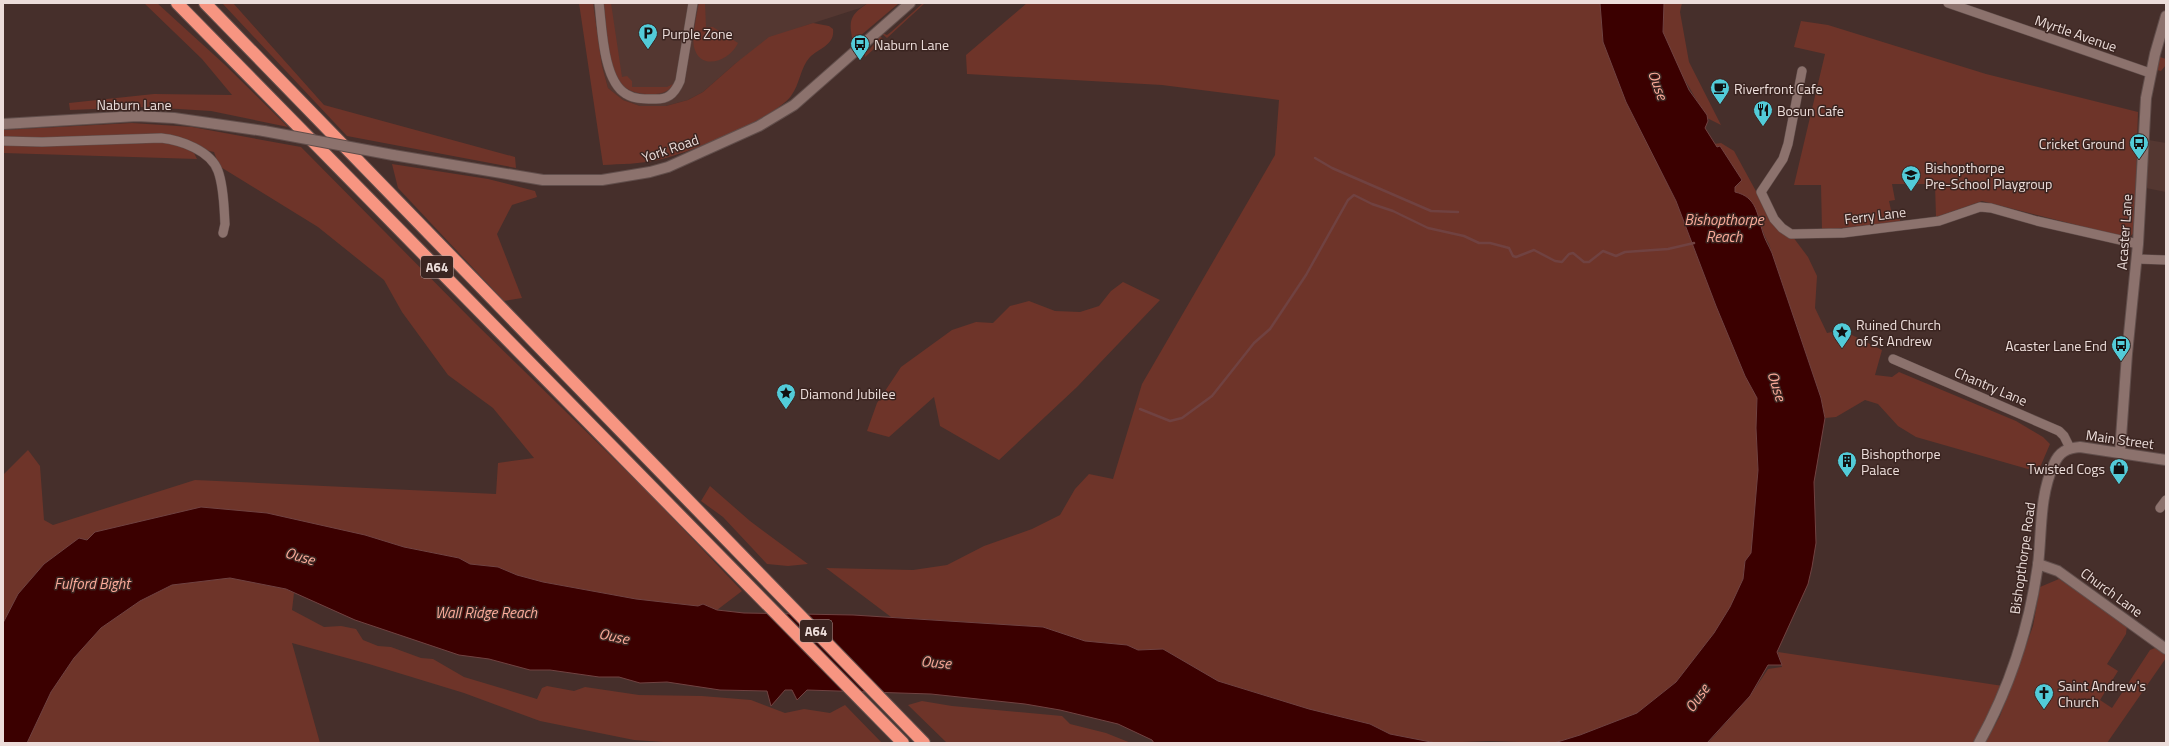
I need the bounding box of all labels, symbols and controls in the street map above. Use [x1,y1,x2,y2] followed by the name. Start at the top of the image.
[2032,9,2120,57] street label: Myrtle Avenue
[637,22,659,50] parking icon: Purple Zone
[662,23,733,44] place label: Purple Zone
[849,33,871,61] bus stop icon: Naburn Lane
[874,34,949,55] place label: Naburn Lane
[1642,67,1674,104] water label: Ouse
[1709,77,1731,105] cafe icon: Riverfront Cafe
[1734,78,1823,99] place label: Riverfront Cafe
[96,94,172,115] street label: Naburn Lane
[1752,99,1774,127] restaurant icon: Bosun Cafe
[1777,100,1844,121] place label: Bosun Cafe
[639,128,701,168] street label: York Road
[2128,132,2150,160] bus stop icon: Cricket Ground
[2039,133,2125,154] place label: Cricket Ground
[1925,157,2052,194] place label: Bishopthorpe Pre-School Playgroup
[1900,164,1922,192] school or university icon: Bishopthorpe Pre-School Playgroup
[2111,193,2137,271] street label: Acaster Lane
[1843,201,1907,229] street label: Ferry Lane
[1684,208,1765,248] water label: Bishopthorpe Reach
[421,256,453,278] road number: A64
[1856,314,1941,351] place label: Ruined Church of St Andrew
[1831,321,1853,349] place icon: Ruined Church of St Andrew
[2110,334,2132,362] bus stop icon: Acaster Lane End
[2005,335,2107,356] place label: Acaster Lane End
[1951,361,2031,411] street label: Chantry Lane
[1762,368,1793,405] water label: Ouse
[775,382,797,410] place icon: Diamond Jubilee
[800,383,896,404] place label: Diamond Jubilee
[2085,424,2155,454] street label: Main Street
[1861,443,1941,480] place label: Bishopthorpe Palace
[1836,450,1858,478] building icon: Bishopthorpe Palace
[2108,457,2130,485] shop icon: Twisted Cogs
[2027,458,2105,479] place label: Twisted Cogs
[2004,501,2040,615] street label: Bishopthorpe Road
[282,541,319,572] water label: Ouse
[2077,562,2147,622] street label: Church Lane
[54,572,132,595] water label: Fulford Bight
[435,601,538,624] water label: Wall Ridge Reach
[800,620,832,642] road number: A64
[597,622,632,651] water label: Ouse
[920,649,953,675] water label: Ouse
[2058,675,2146,712] place label: Saint Andrew's Church
[1679,678,1716,717] water label: Ouse
[2033,682,2055,710] church icon: Saint Andrew's Church

